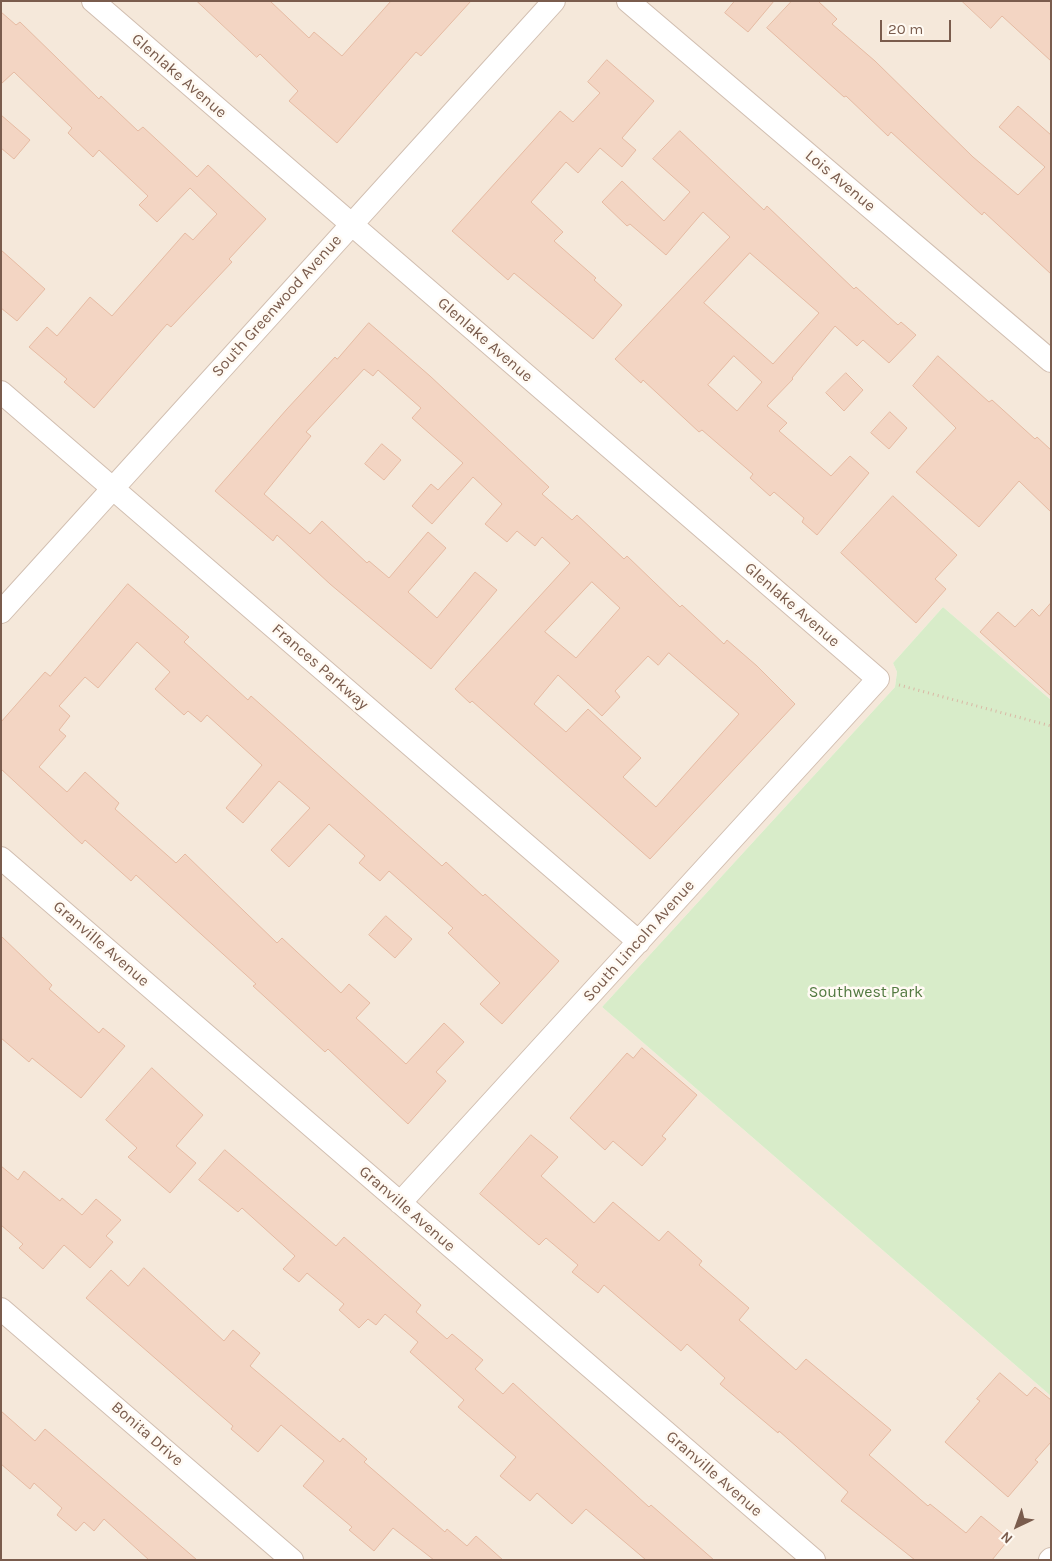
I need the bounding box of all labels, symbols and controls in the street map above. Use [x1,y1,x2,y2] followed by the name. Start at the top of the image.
[882,10,953,42] scale bar
[888,20,923,38] text: 20 m
[128,30,230,122] street label: Glenlake Avenue
[801,146,879,216] street label: Lois Avenue
[208,231,346,381] street label: South Greenwood Avenue
[434,294,536,386] street label: Glenlake Avenue
[741,559,843,651] street label: Glenlake Avenue
[268,620,372,714] street label: Frances Parkway
[579,876,699,1006] street label: South Lincoln Avenue
[49,897,153,991] street label: Granville Avenue
[809,982,923,1002] park label: Southwest Park
[355,1162,459,1256] street label: Granville Avenue
[107,1398,187,1470] street label: Bonita Drive
[662,1427,766,1521] street label: Granville Avenue
[992,1501,1042,1551] north arrow
[997,1528,1016,1547] text: N

